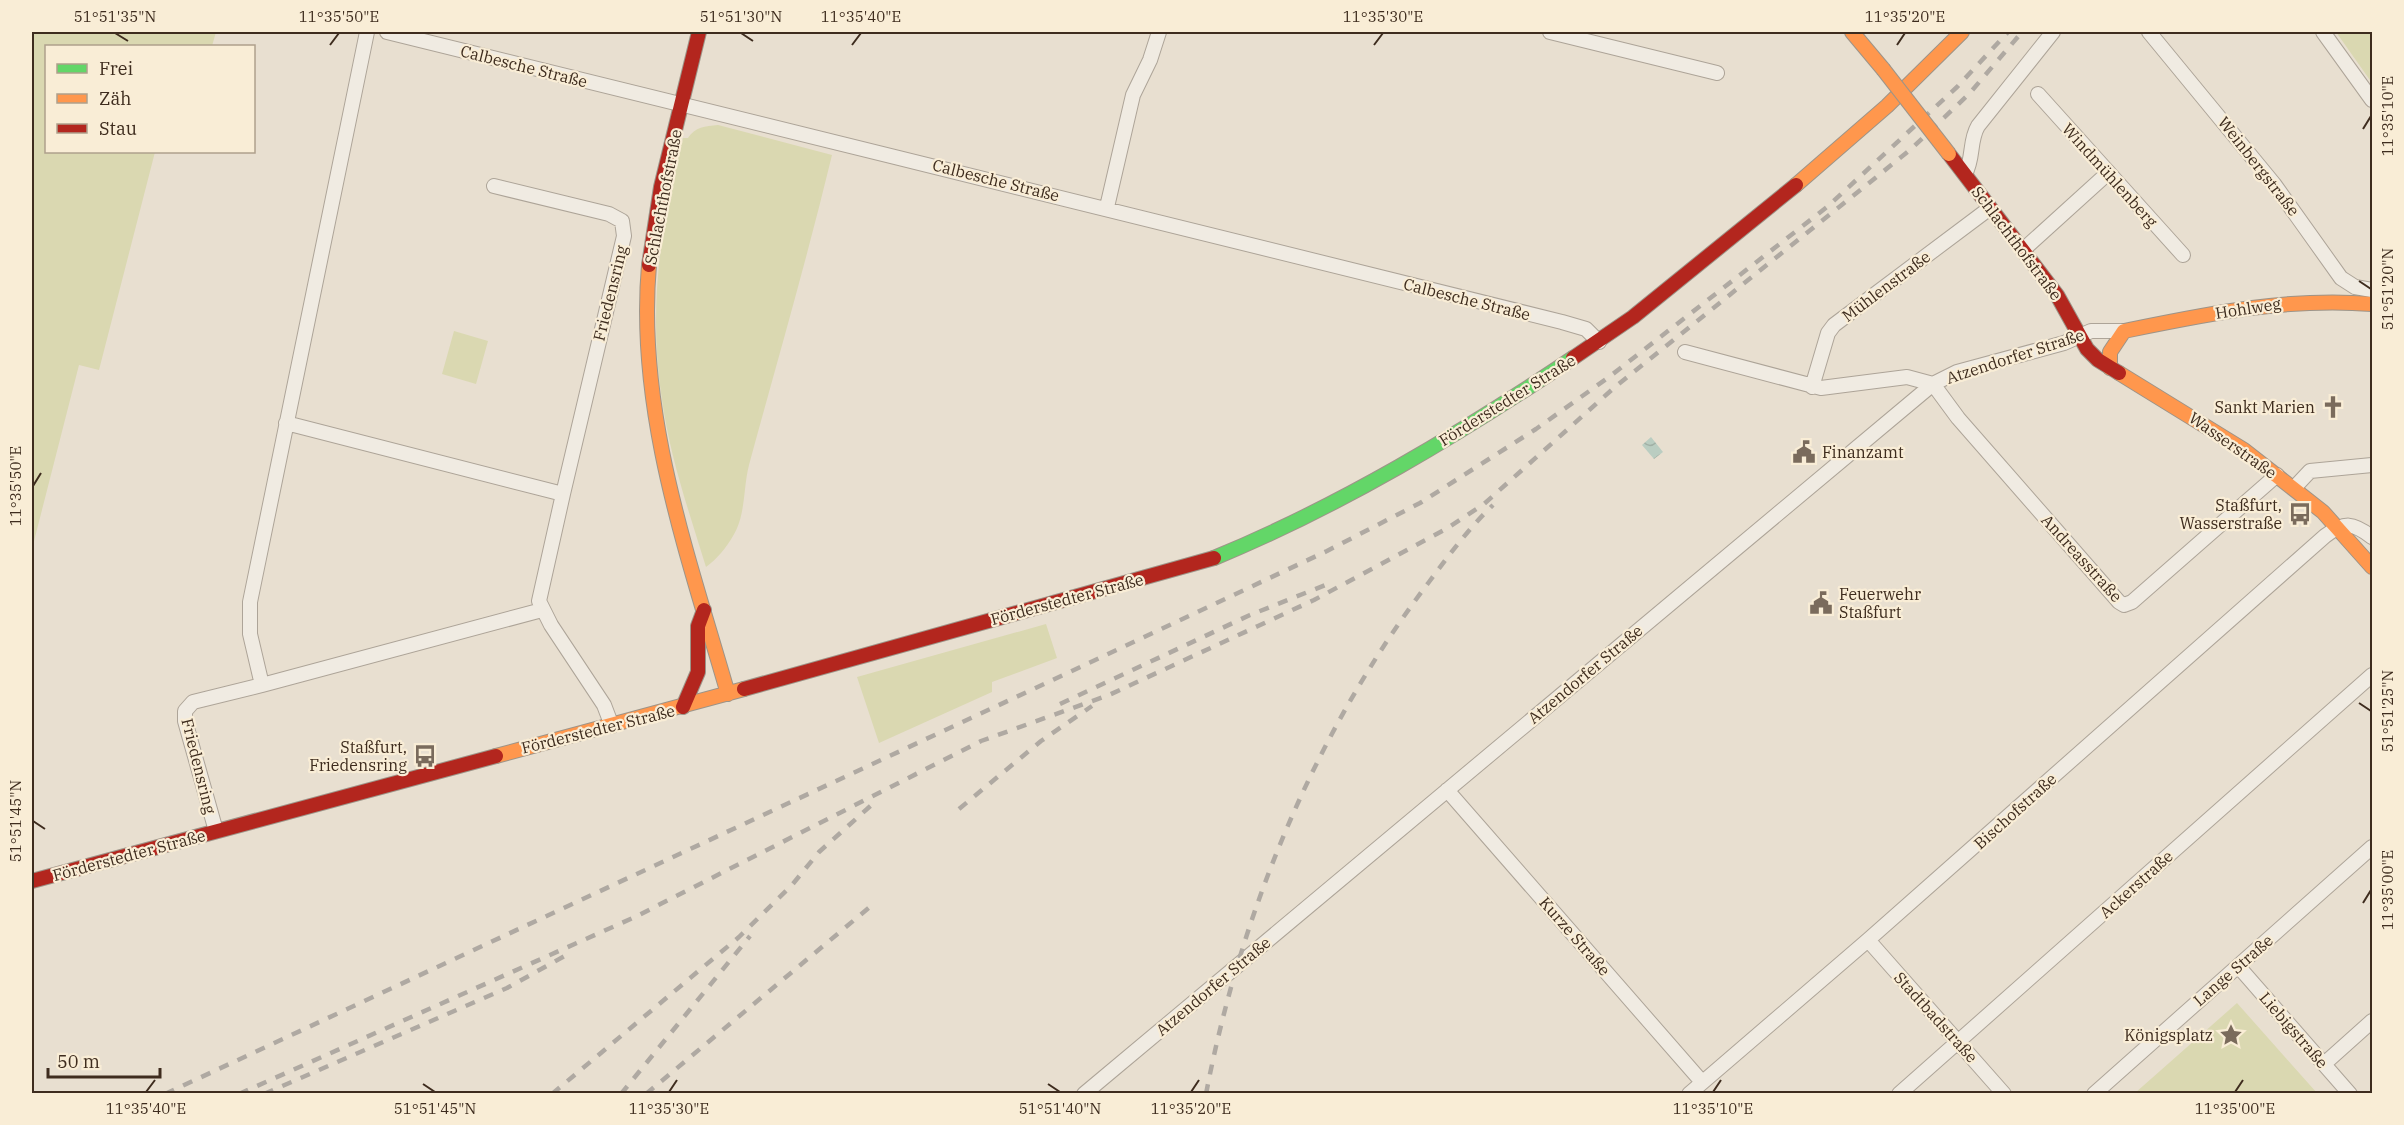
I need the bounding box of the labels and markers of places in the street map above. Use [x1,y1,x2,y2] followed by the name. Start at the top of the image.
[2320,394,2346,420] church icon: Sankt Marien
[2214,397,2315,417] place label: Sankt Marien
[1791,439,1817,465] public building icon: Finanzamt
[1822,442,1904,462] place label: Finanzamt
[2180,495,2282,533] place label: Staßfurt, Wasserstraße
[2287,501,2313,527] bus stop icon: Staßfurt, Wasserstraße
[1839,584,1921,622] place label: Feuerwehr Staßfurt
[1808,590,1834,616] public building icon: Feuerwehr Staßfurt
[309,737,407,775] place label: Staßfurt, Friedensring
[412,743,438,769] bus stop icon: Staßfurt, Friedensring
[2218,1022,2244,1048] place icon: Königsplatz
[2124,1025,2213,1045] place label: Königsplatz

